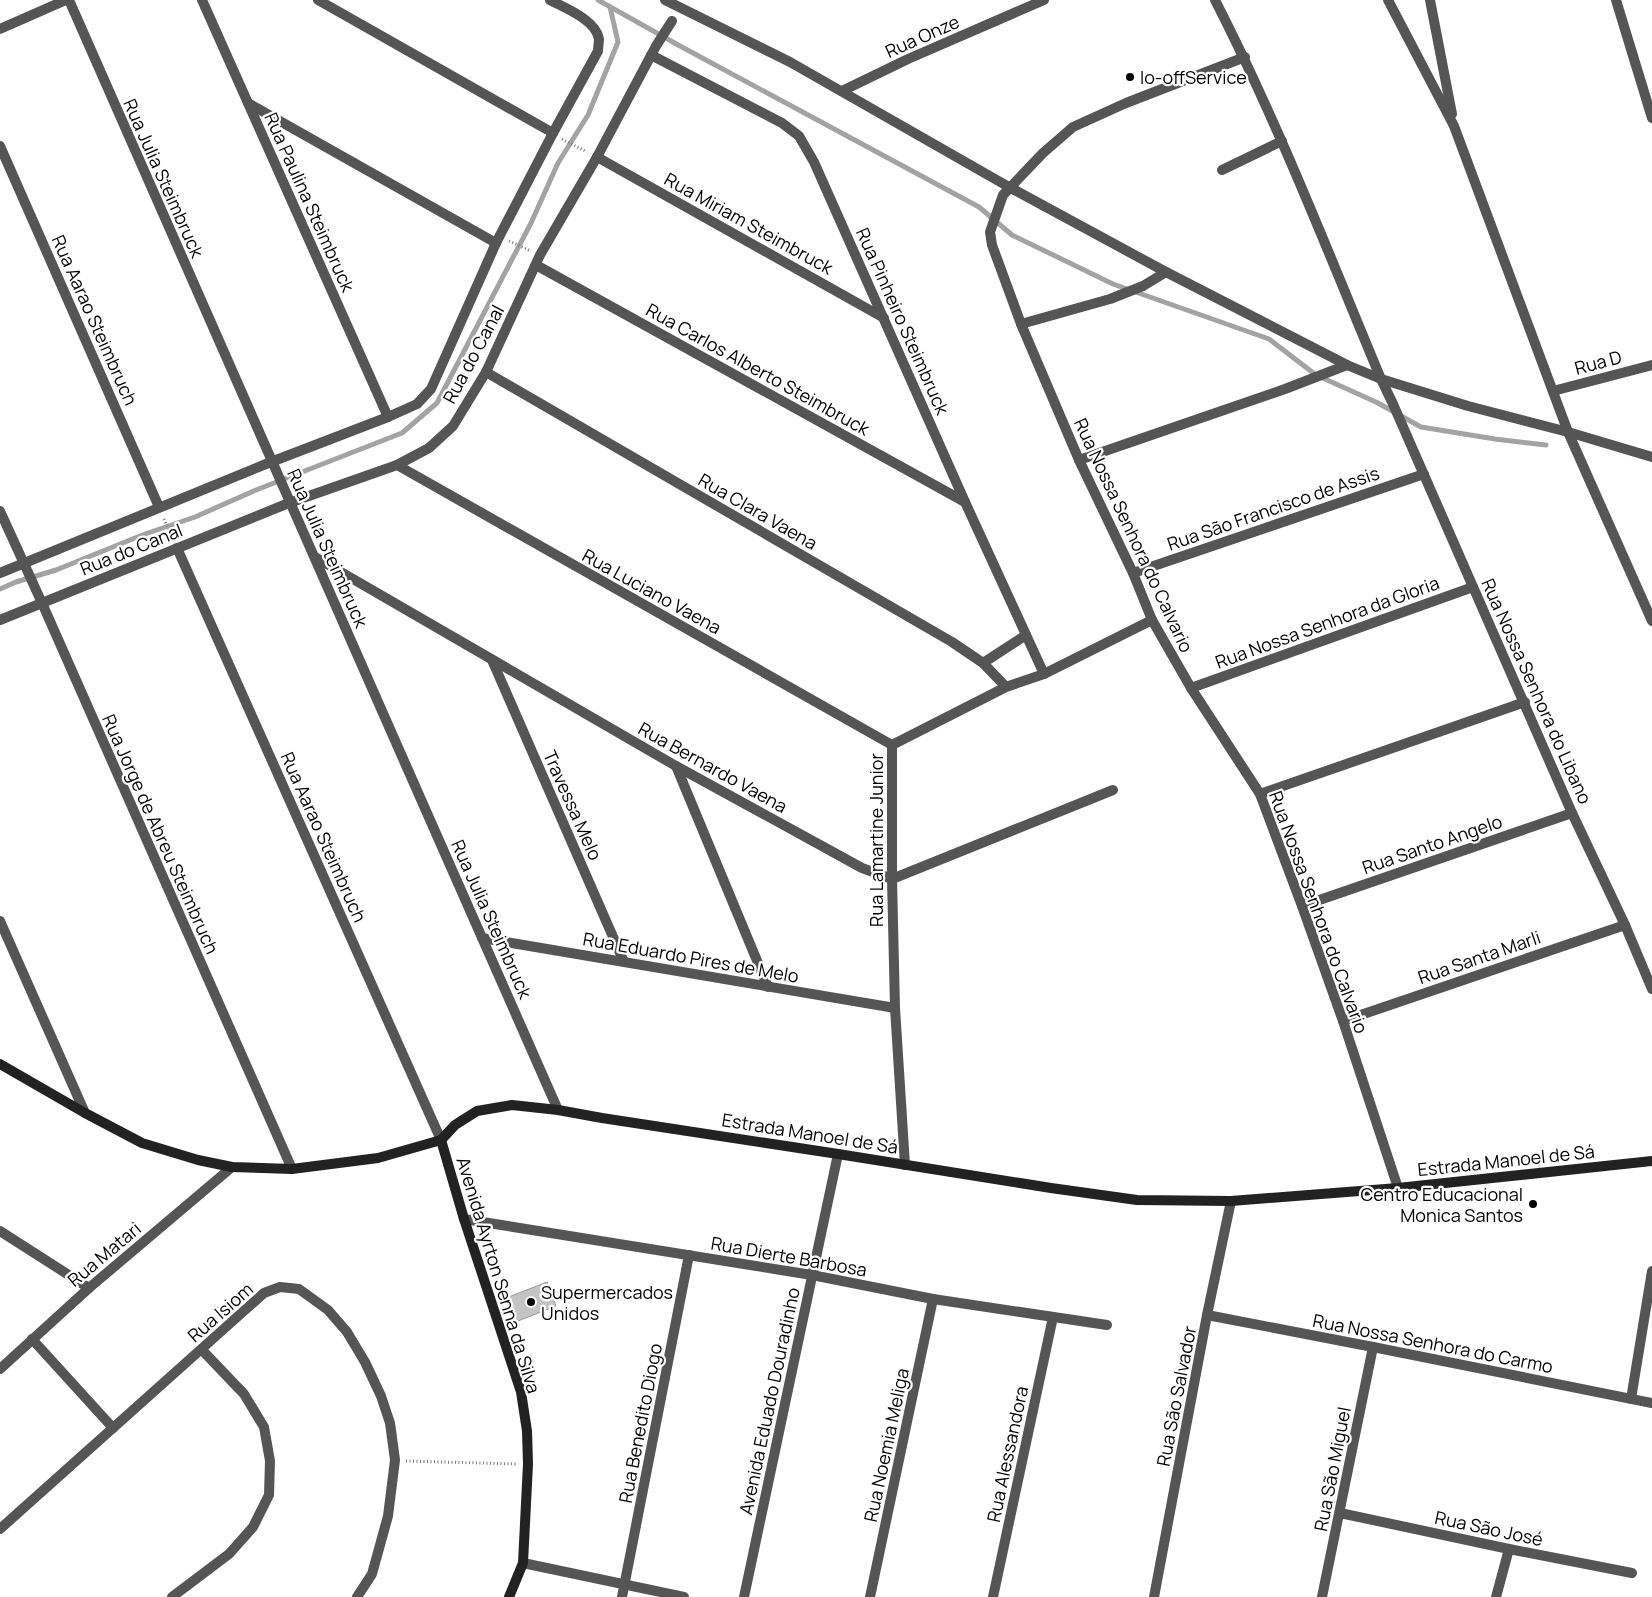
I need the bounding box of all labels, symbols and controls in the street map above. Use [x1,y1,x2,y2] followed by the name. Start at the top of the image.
[881,9,963,63] street label: Rua Onze
[1140,65,1247,89] place label: Io-offService
[1124,71,1136,83] marker: Io-offService
[118,95,210,262] street label: Rua Julia Steimbruck
[260,108,361,297] street label: Rua Paulina Steimbruck
[660,167,838,280] street label: Rua Miriam Steimbruck
[851,224,955,419] street label: Rua Pinheiro Steimbruck
[47,231,143,409] street label: Rua Aarao Steimbruch
[642,297,875,441] street label: Rua Carlos Alberto Steimbruck
[437,301,509,407] street label: Rua do Canal
[1572,344,1624,380] street label: Rua D
[1069,414,1199,656] street label: Rua Nossa Senhora do Calvario
[1164,460,1382,556] street label: Rua São Francisco de Assis
[282,465,374,632] street label: Rua Julia Steimbruck
[694,467,822,555] street label: Rua Clara Vaena
[76,518,186,580] street label: Rua do Canal
[578,543,726,639] street label: Rua Luciano Vaena
[1212,570,1442,674] street label: Rua Nossa Senhora da Gloria
[1476,574,1598,808] street label: Rua Nossa Senhora do Libano
[97,710,225,958] street label: Rua Jorge de Abreu Steimbruch
[634,716,792,818] street label: Rua Bernardo Vaena
[538,746,608,864] street label: Travessa Melo
[276,748,372,926] street label: Rua Aarao Steimbruch
[864,753,888,927] street label: Rua Lamartine Junior
[1264,788,1374,1036] street label: Rua Nossa Senhora do Calvario
[1359,809,1505,879] street label: Rua Santo Angelo
[446,836,538,1003] street label: Rua Julia Steimbruck
[1414,925,1544,989] street label: Rua Santa Marli
[581,926,801,988] street label: Rua Eduardo Pires de Melo
[720,1107,900,1159] street label: Estrada Manoel de Sá
[1416,1139,1596,1181] street label: Estrada Manoel de Sá
[452,1154,546,1396] street label: Avenida Ayrton Senna da Silva
[1360,1182,1523,1227] place label: Centro Educacional Monica Santos
[1527,1198,1539,1210] marker: Centro Educacional Monica Santos
[62,1216,146,1292] street label: Rua Matari
[709,1230,869,1282] street label: Rua Dierte Barbosa
[182,1277,258,1347] street label: Rua Isiom
[541,1280,673,1325] place label: Supermercados Unidos
[733,1285,805,1517] street label: Avenida Eduado Douradinho
[525,1296,537,1308] marker: Supermercados Unidos
[1311,1308,1555,1378] street label: Rua Nossa Senhora do Carmo
[1151,1323,1201,1468] street label: Rua São Salvador
[613,1341,667,1505] street label: Rua Benedito Diogo
[858,1366,914,1524] street label: Rua Noemia Meliga
[981,1384,1033,1524] street label: Rua Alessandora
[1308,1405,1356,1533] street label: Rua São Miguel
[1433,1505,1545,1551] street label: Rua São José

